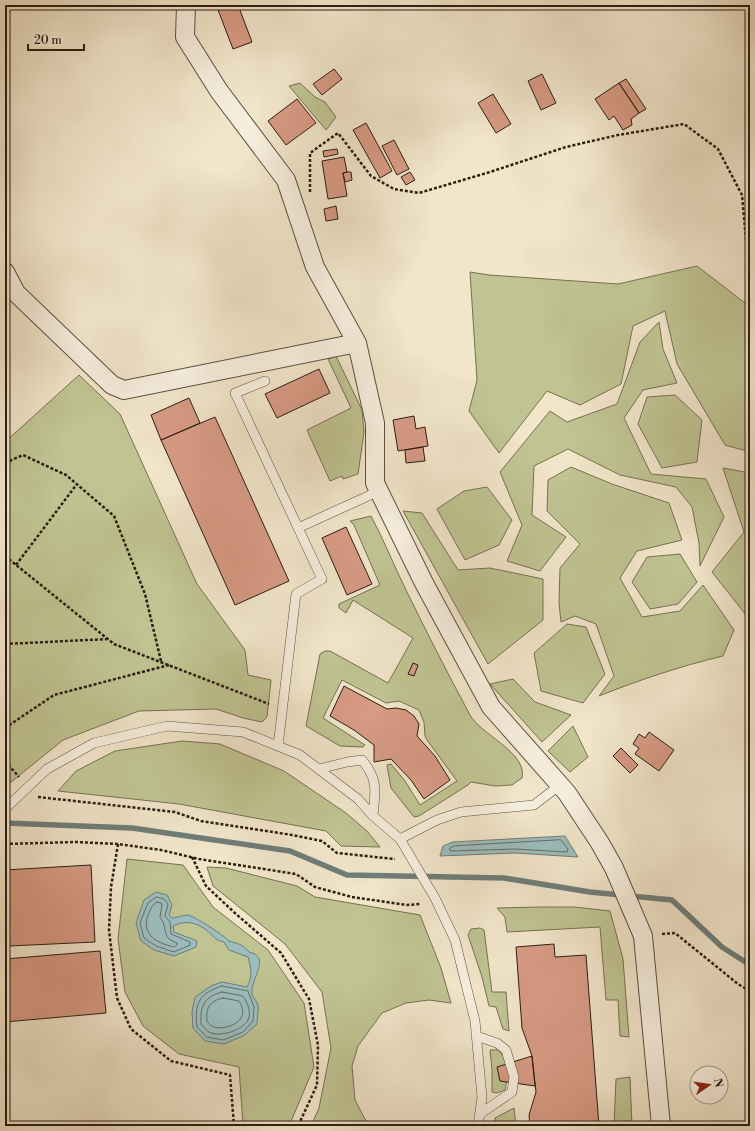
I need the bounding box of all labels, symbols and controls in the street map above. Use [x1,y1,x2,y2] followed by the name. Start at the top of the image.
[28,26,84,52] scale bar
[34,33,62,48] text: 20 m
[689,1065,729,1105] north arrow
[710,1077,726,1089] text: N

